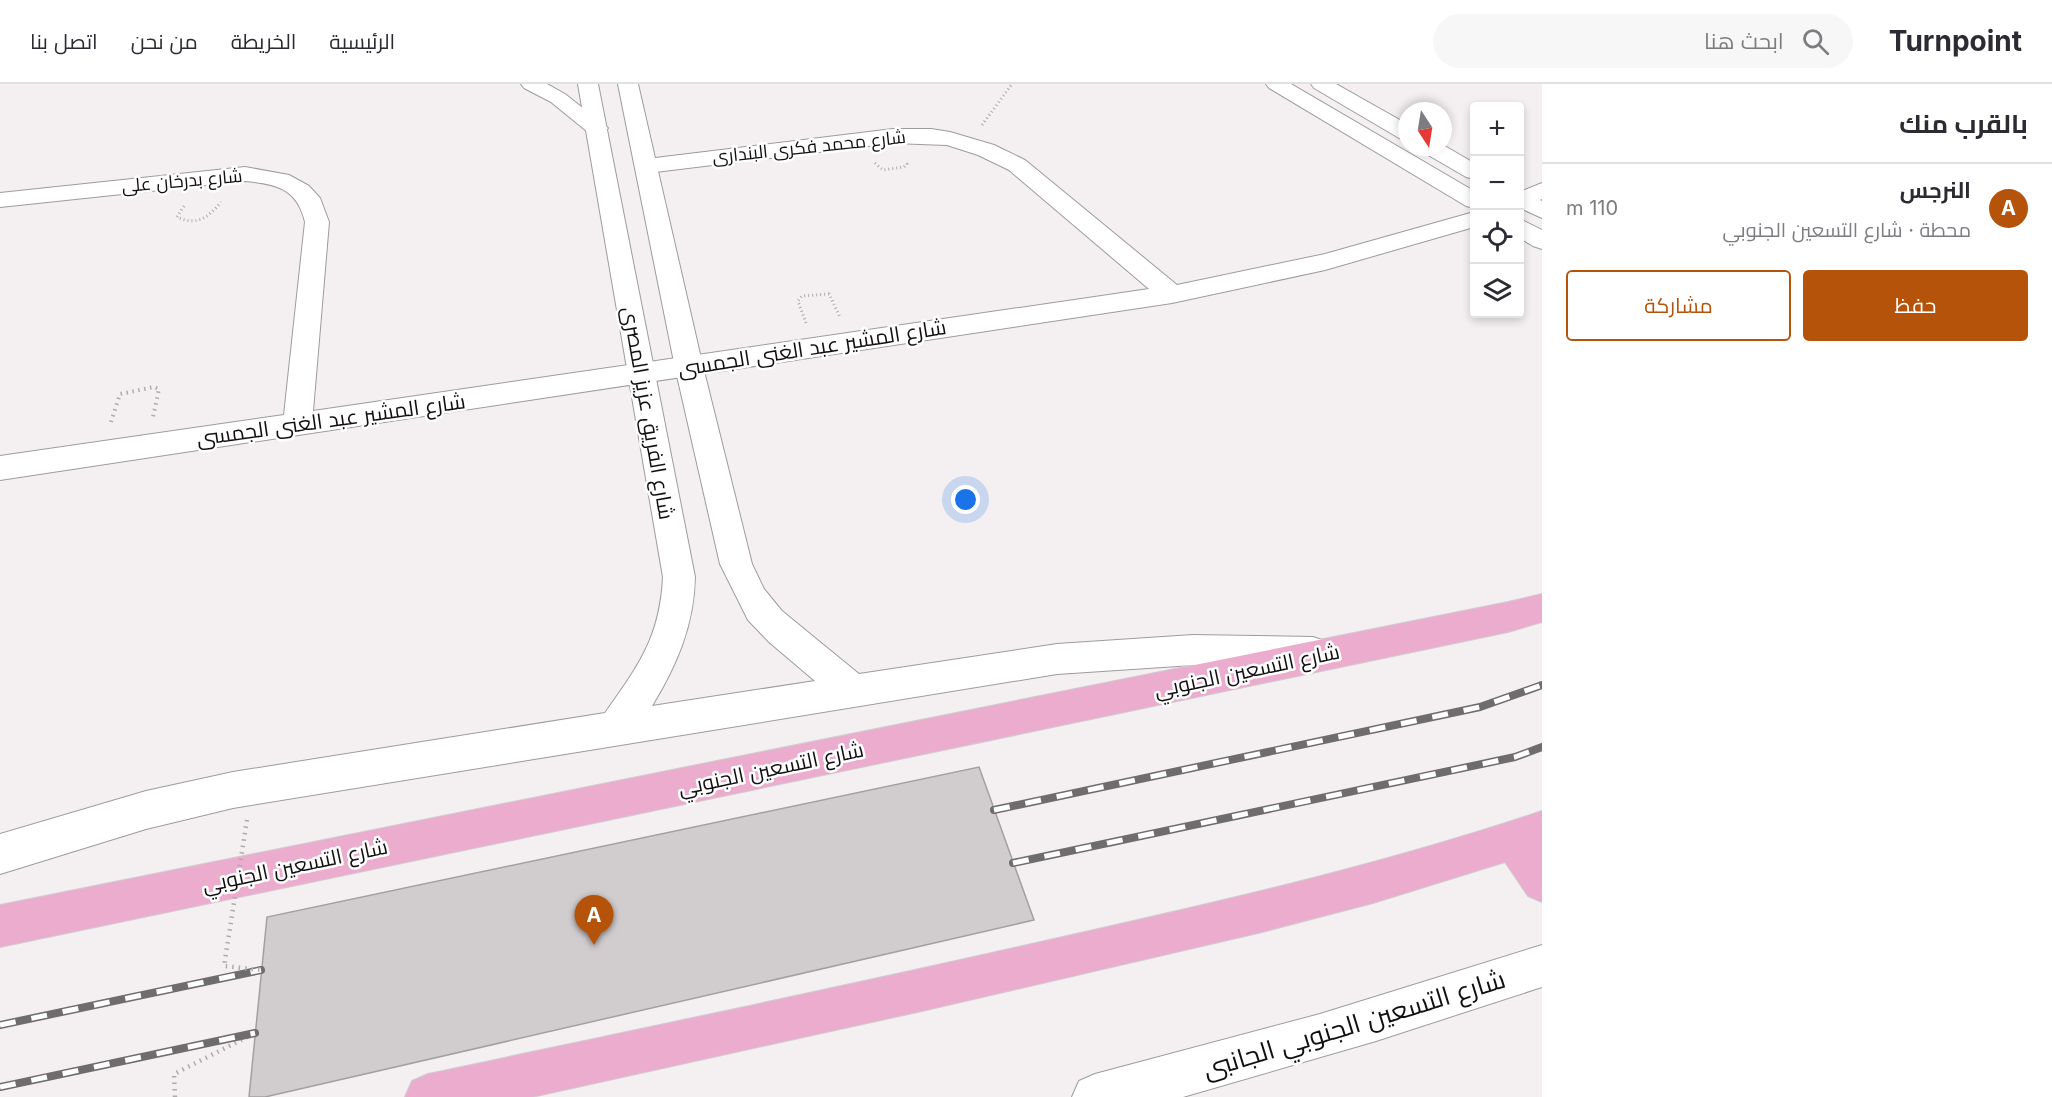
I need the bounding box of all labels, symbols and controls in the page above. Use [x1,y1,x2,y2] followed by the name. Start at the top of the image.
[1433,14,1853,68] search box
[1889,24,2022,58] text: Turnpoint
[1799,25,1832,58] icon: search
[1704,28,1784,54] text: ابحث هنا
[30,29,98,54] text: اتصل بنا
[131,29,198,54] text: من نحن
[231,29,296,54] text: الخريطة
[329,29,395,54] text: الرئيسية
[1398,102,1452,156] north arrow
[1470,102,1524,318] map controls
[1470,102,1524,156] button: +
[1899,108,2028,139] text: بالقرب منك
[711,126,907,169] street label: شارع محمد فكرى البندارى
[1470,156,1524,210] button: −
[121,165,243,198] street label: شارع بدرخان على
[1900,177,1971,203] text: النرجس
[1566,196,1618,220] text: 110 m
[2001,196,2016,220] text: A
[1470,210,1524,264] button: locate
[1723,218,1971,242] text: محطة · شارع التسعين الجنوبي
[1470,264,1524,318] button: layers
[1566,270,1791,341] button: مشاركة
[1803,270,2028,341] button: حفظ
[615,304,680,522] street label: شارع الفريق عزيز المصرى
[676,314,948,383] street label: شارع المشير عبد الغنى الجمسى
[195,388,467,453] street label: شارع المشير عبد الغنى الجمسى
[951,485,980,514] your location
[1152,639,1343,706] street label: شارع التسعين الجنوبي
[676,737,867,804] street label: شارع التسعين الجنوبي
[200,834,391,901] street label: شارع التسعين الجنوبي
[574,896,614,945] pin: A
[1199,963,1511,1090] street label: شارع التسعين الجنوبي الجانبى

